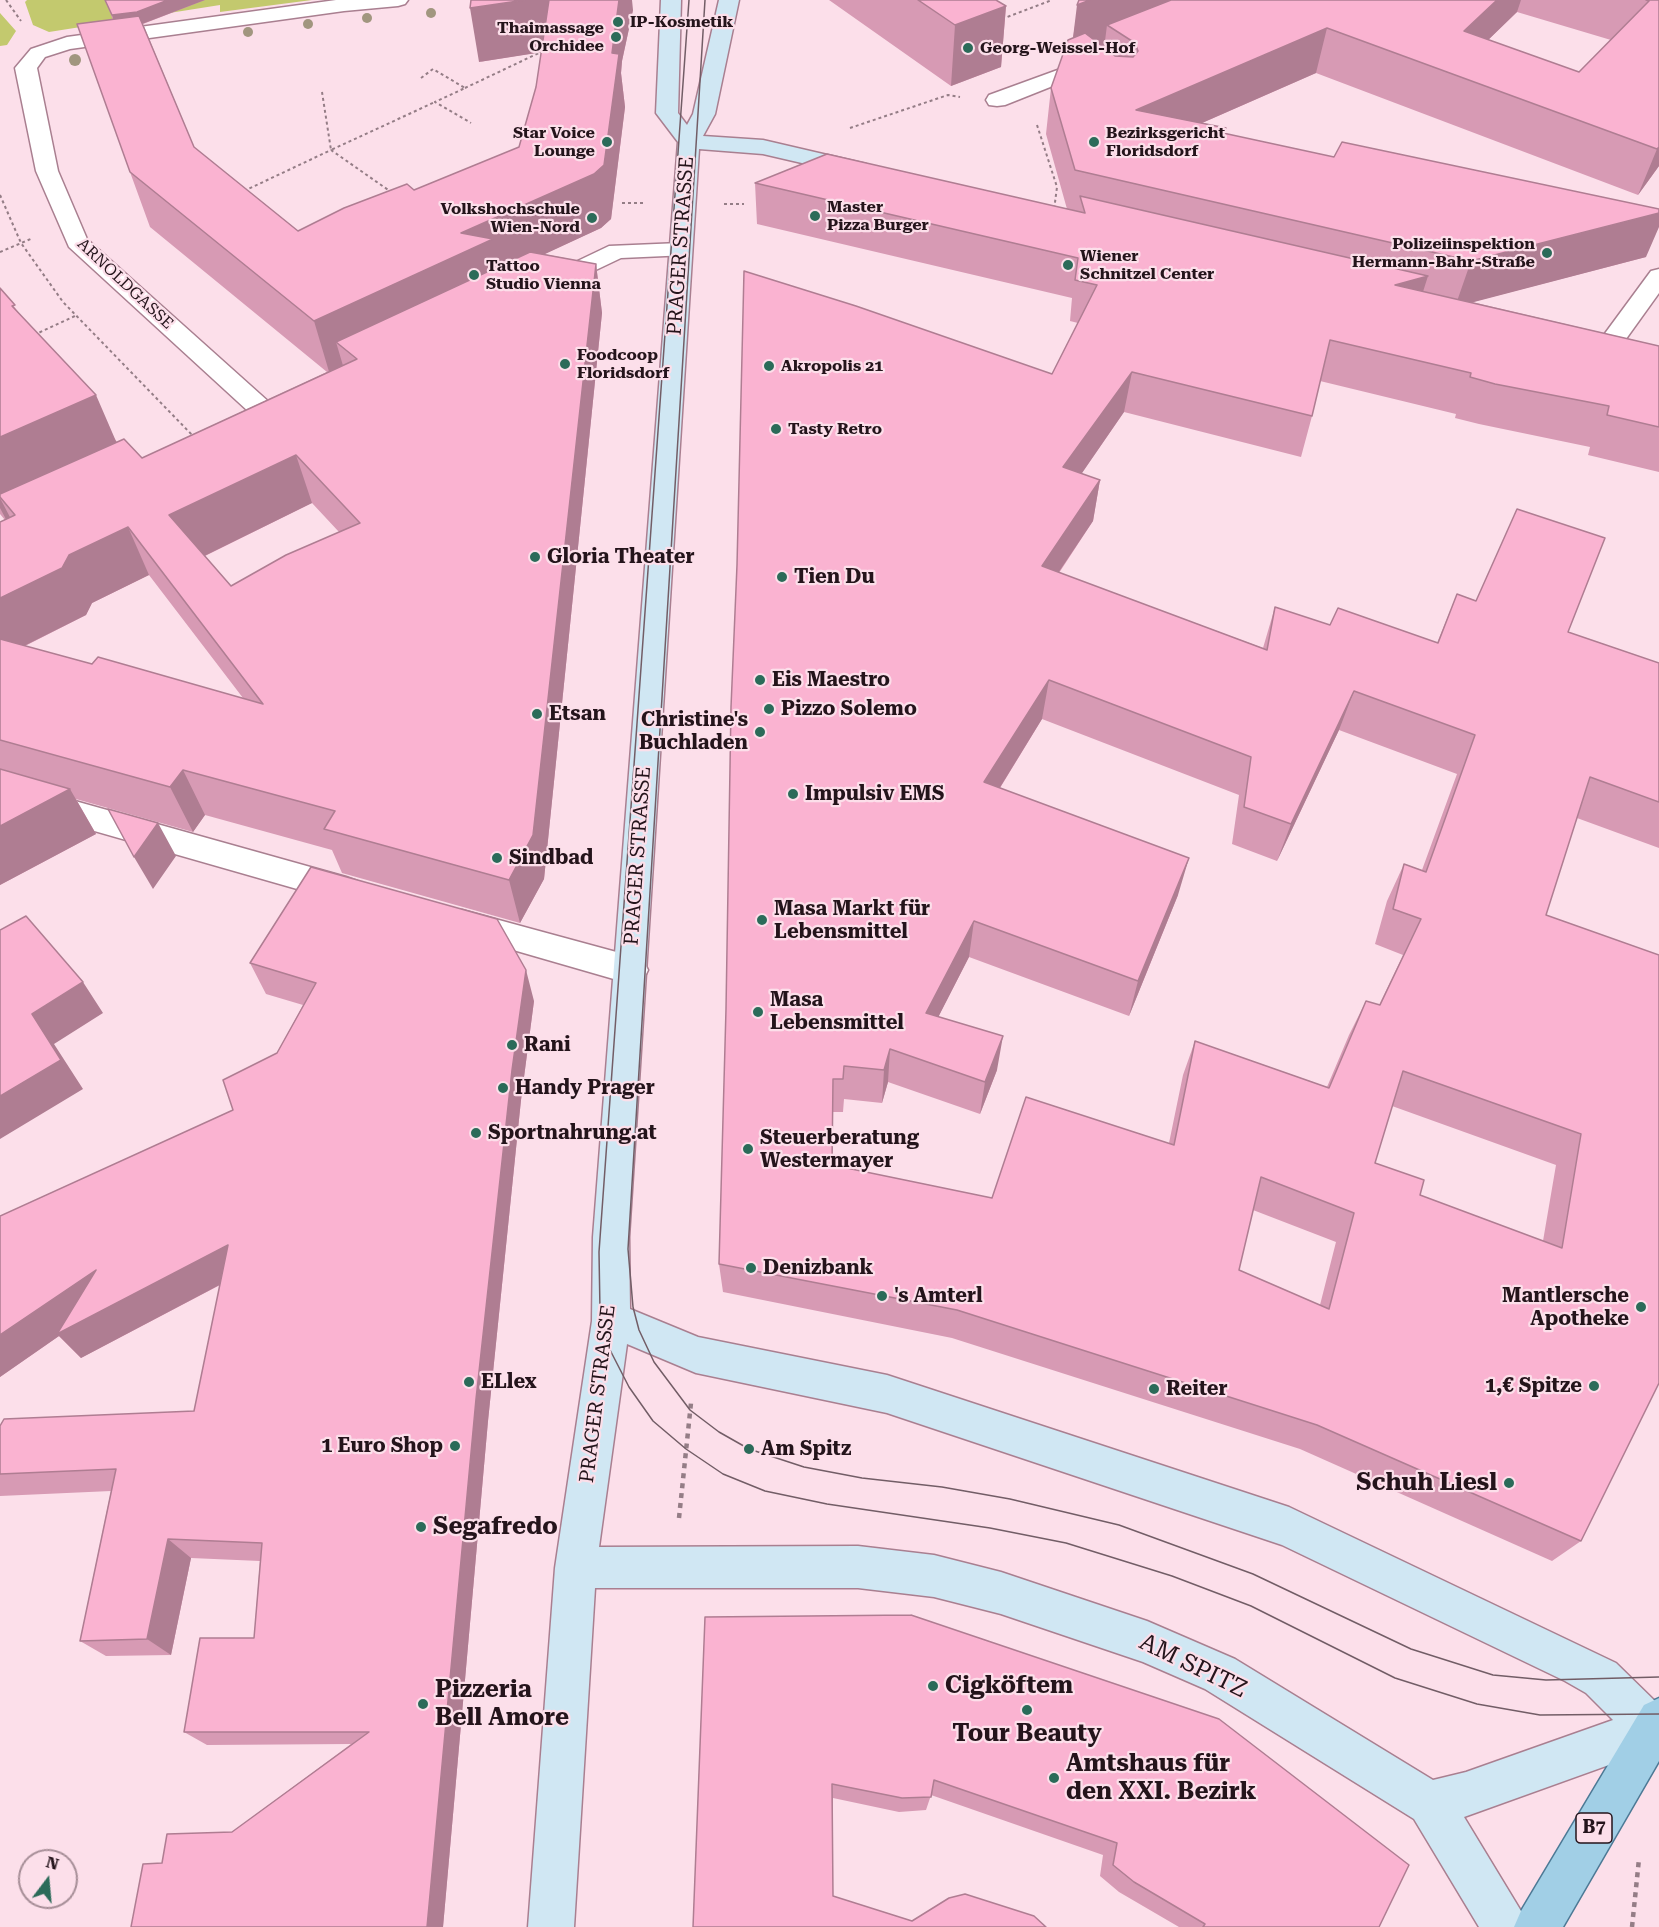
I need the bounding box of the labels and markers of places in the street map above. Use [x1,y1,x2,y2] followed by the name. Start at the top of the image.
[630,12,733,32] place label: IP-Kosmetik
[611,15,625,29] marker: IP-Kosmetik
[497,18,604,56] place label: Thaimassage Orchidee
[609,30,623,44] marker: Thaimassage Orchidee
[980,38,1135,58] place label: Georg-Weissel-Hof
[961,41,975,55] marker: Georg-Weissel-Hof
[513,123,595,161] place label: Star Voice Lounge
[1106,123,1225,161] place label: Bezirksgericht Floridsdorf
[600,135,614,149] marker: Star Voice Lounge
[1087,135,1101,149] marker: Bezirksgericht Floridsdorf
[827,197,929,235] place label: Master Pizza Burger
[440,199,580,237] place label: Volkshochschule Wien-Nord
[808,209,822,223] marker: Master Pizza Burger
[585,211,599,225] marker: Volkshochschule Wien-Nord
[1352,234,1535,272] place label: Polizeiinspektion Hermann-Bahr-Straße
[1080,246,1214,284] place label: Wiener Schnitzel Center
[1540,246,1554,260] marker: Polizeiinspektion Hermann-Bahr-Straße
[486,256,601,294] place label: Tattoo Studio Vienna
[1061,258,1075,272] marker: Wiener Schnitzel Center
[467,268,481,282] marker: Tattoo Studio Vienna
[577,345,669,383] place label: Foodcoop Floridsdorf
[781,356,883,376] place label: Akropolis 21
[558,357,572,371] marker: Foodcoop Floridsdorf
[762,359,776,373] marker: Akropolis 21
[788,419,882,439] place label: Tasty Retro
[769,422,783,436] marker: Tasty Retro
[547,545,694,569] place label: Gloria Theater
[528,550,542,564] marker: Gloria Theater
[794,565,875,589] place label: Tien Du
[775,570,789,584] marker: Tien Du
[772,668,890,692] place label: Eis Maestro
[753,673,767,687] marker: Eis Maestro
[781,697,917,721] place label: Pizzo Solemo
[549,702,606,726] place label: Etsan
[762,702,776,716] marker: Pizzo Solemo
[530,707,544,721] marker: Etsan
[639,708,748,755] place label: Christine's Buchladen
[753,725,767,739] marker: Christine's Buchladen
[805,782,944,806] place label: Impulsiv EMS
[786,787,800,801] marker: Impulsiv EMS
[509,846,593,870] place label: Sindbad
[490,851,504,865] marker: Sindbad
[774,897,930,944] place label: Masa Markt für Lebensmittel
[755,913,769,927] marker: Masa Markt für Lebensmittel
[770,988,904,1035] place label: Masa Lebensmittel
[751,1005,765,1019] marker: Masa Lebensmittel
[524,1033,571,1057] place label: Rani
[505,1038,519,1052] marker: Rani
[515,1076,655,1100] place label: Handy Prager
[496,1081,510,1095] marker: Handy Prager
[488,1121,657,1145] place label: Sportnahrung.at
[469,1126,483,1140] marker: Sportnahrung.at
[760,1126,919,1173] place label: Steuerberatung Westermayer
[741,1142,755,1156] marker: Steuerberatung Westermayer
[763,1256,873,1280] place label: Denizbank
[744,1261,758,1275] marker: Denizbank
[894,1284,983,1308] place label: 's Amterl
[1502,1284,1629,1331] place label: Mantlersche Apotheke
[875,1289,889,1303] marker: 's Amterl
[1634,1300,1648,1314] marker: Mantlersche Apotheke
[481,1370,537,1394] place label: ELlex
[1485,1374,1582,1398] place label: 1,€ Spitze
[462,1375,476,1389] marker: ELlex
[1166,1377,1228,1401] place label: Reiter
[1587,1379,1601,1393] marker: 1,€ Spitze
[1147,1382,1161,1396] marker: Reiter
[321,1434,443,1458] place label: 1 Euro Shop
[761,1437,851,1461] place label: Am Spitz
[448,1439,462,1453] marker: 1 Euro Shop
[742,1442,756,1456] marker: Am Spitz
[1356,1469,1497,1497] place label: Schuh Liesl
[1502,1476,1516,1490] marker: Schuh Liesl
[433,1513,558,1541] place label: Segafredo
[414,1520,428,1534] marker: Segafredo
[945,1672,1073,1700] place label: Cigköftem
[435,1676,569,1732] place label: Pizzeria Bell Amore
[926,1679,940,1693] marker: Cigköftem
[416,1697,430,1711] marker: Pizzeria Bell Amore
[1020,1703,1034,1717] marker: Tour Beauty
[952,1720,1102,1748] place label: Tour Beauty
[1066,1750,1256,1806] place label: Amtshaus für den XXI. Bezirk
[1047,1771,1061,1785] marker: Amtshaus für den XXI. Bezirk

